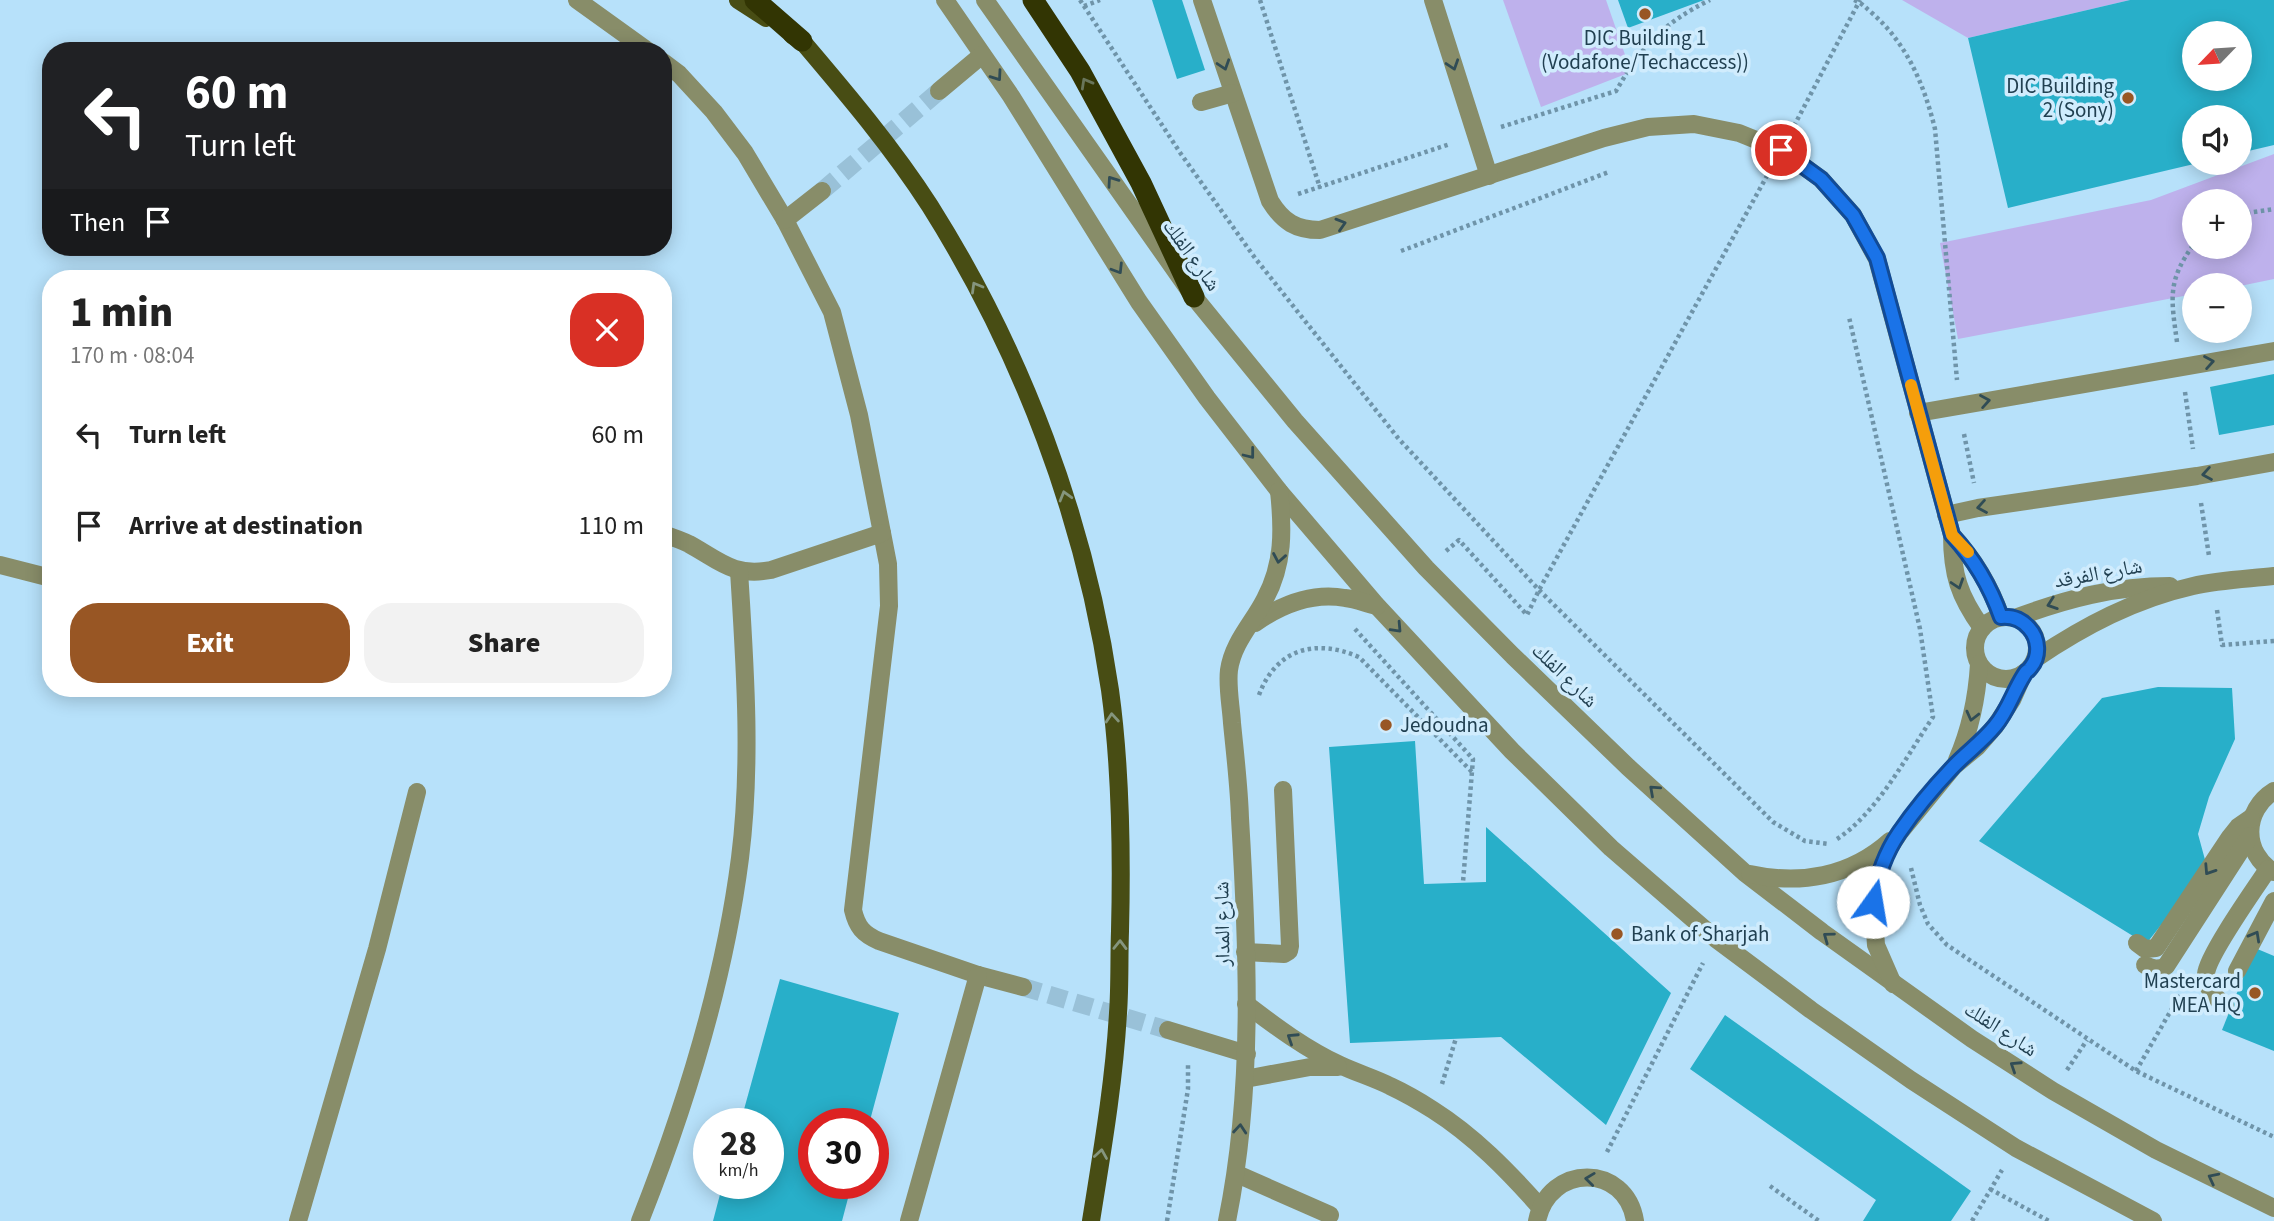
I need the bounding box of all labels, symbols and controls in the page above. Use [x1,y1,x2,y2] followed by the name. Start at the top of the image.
[1637,6,1653,22] marker: DIC Building 1 (Vodafone/Techaccess))
[2182,21,2252,91] north arrow
[2182,21,2252,343] map controls
[1541,23,1749,77] place label: DIC Building 1 (Vodafone/Techaccess))
[185,58,289,128] text: 60 m
[1215,59,1230,71] one-way arrow
[1445,59,1460,71] one-way arrow
[989,68,1001,81] one-way arrow
[70,70,161,161] icon: left
[2006,71,2114,125] place label: DIC Building 2 (Sony)
[1081,78,1095,90] one-way arrow
[2120,90,2136,106] marker: DIC Building 2 (Sony)
[2182,105,2252,175] button: sound
[1751,120,1811,180] pin
[185,123,296,169] text: Turn left
[1762,131,1800,169] icon: arrive
[1108,176,1120,189] one-way arrow
[2182,189,2252,259] button: +
[139,203,177,241] icon: arrive
[70,204,125,241] text: Then
[1156,213,1228,297] street label: شارع الفلك
[1334,218,1346,232] one-way arrow
[1109,262,1122,275] one-way arrow
[2182,273,2252,343] button: −
[971,281,984,294] one-way arrow
[70,283,173,343] text: 1 min
[570,293,644,367] button: close
[70,339,194,372] text: 170 m · 08:04
[2203,355,2215,370] one-way arrow
[1979,394,1991,409] one-way arrow
[70,416,108,454] icon: left
[129,416,226,453] text: Turn left
[591,416,644,453] text: 60 m
[1242,446,1255,459] one-way arrow
[2201,466,2213,481] one-way arrow
[1059,490,1073,502] one-way arrow
[1976,499,1988,514] one-way arrow
[70,507,108,545] icon: arrive
[129,507,363,544] text: Arrive at destination
[578,507,644,544] text: 110 m
[2052,551,2144,595] street label: شارع الفرقد
[1272,552,1287,564] one-way arrow
[1950,578,1965,590] one-way arrow
[2046,596,2058,610] one-way arrow
[70,603,350,683] button: Exit
[364,603,644,683] button: Share
[1389,620,1402,633] one-way arrow
[1525,636,1605,714] street label: شارع الفلك
[1400,710,1489,740] place label: Jedoudna
[1966,710,1980,722] one-way arrow
[1105,712,1120,723] one-way arrow
[1378,717,1394,733] marker: Jedoudna
[1649,786,1662,798] one-way arrow
[2204,863,2217,876] one-way arrow
[1836,865,1910,939] position arrow
[1206,881,1238,968] street label: شارع المدار
[1631,919,1769,949] place label: Bank of Sharjah
[1609,926,1625,942] marker: Bank of Sharjah
[2247,931,2260,943] one-way arrow
[1823,932,1836,945] one-way arrow
[1112,939,1127,950] one-way arrow
[2144,966,2241,1020] place label: Mastercard MEA HQ
[2247,985,2263,1001] marker: Mastercard MEA HQ
[1958,994,2044,1064] street label: شارع الفلك
[1287,1033,1300,1046] one-way arrow
[2010,1062,2023,1075] one-way arrow
[798,1108,889,1199] speed limit sign: 30
[720,1119,757,1169] text: 28
[1232,1124,1247,1135] one-way arrow
[1093,1148,1108,1159] one-way arrow
[719,1158,758,1183] text: km/h
[1584,1172,1596,1187] one-way arrow
[2208,1173,2220,1187] one-way arrow

